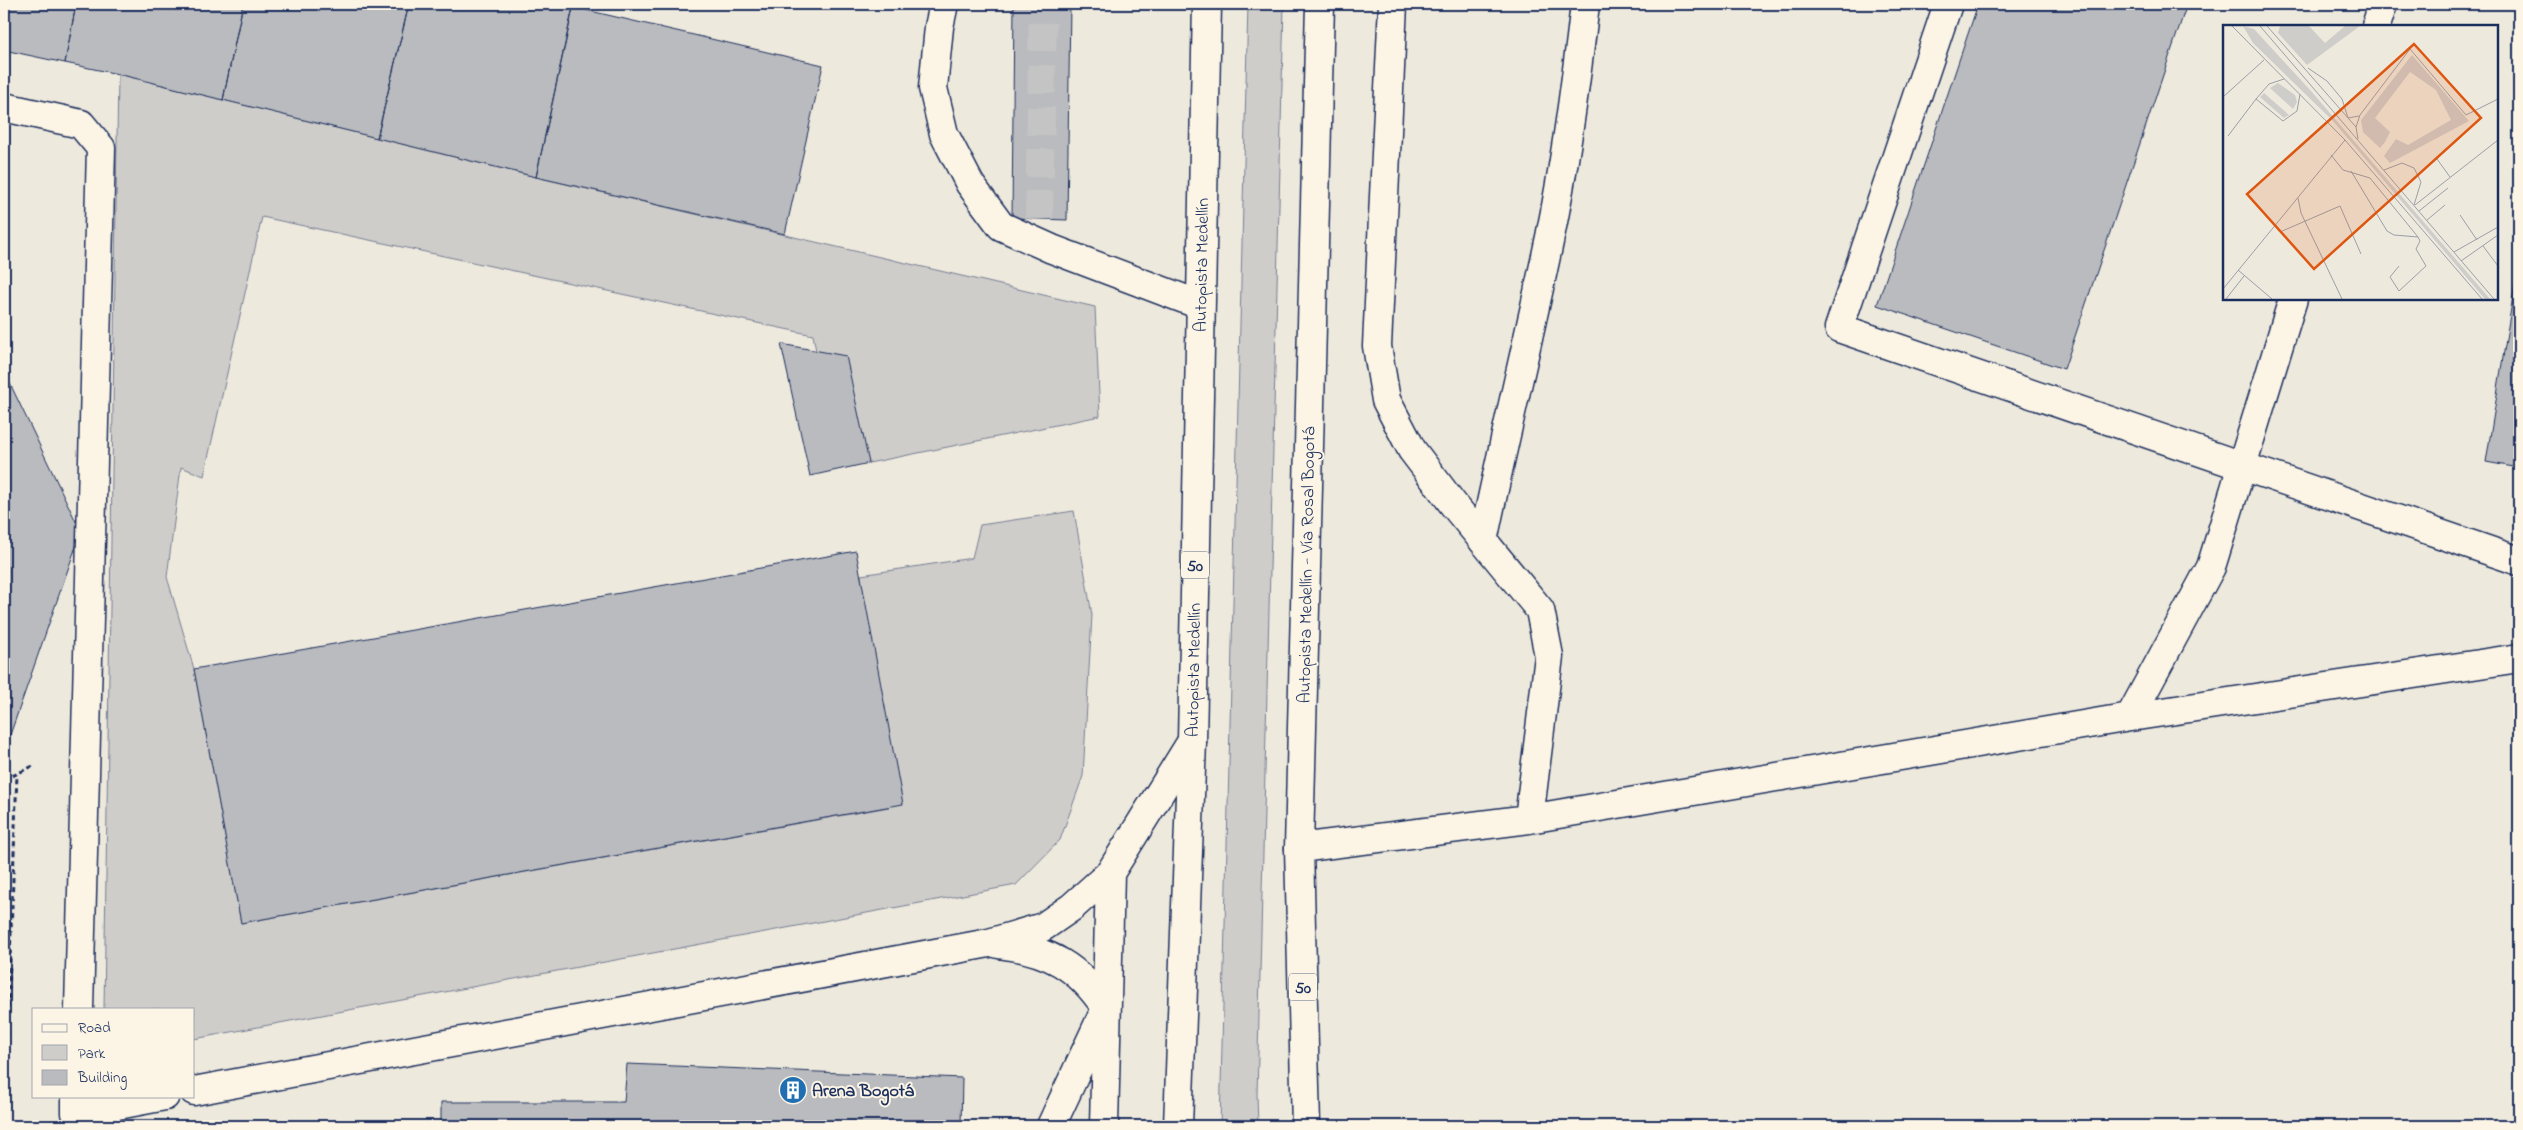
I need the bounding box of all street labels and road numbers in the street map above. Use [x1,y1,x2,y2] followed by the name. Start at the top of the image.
[1189,197,1217,333] street label: Autopista Medellín
[1293,426,1324,704] street label: Autopista Medellín - Vía Rosal Bogotá
[1181,552,1209,578] road number: 50
[1181,602,1209,738] street label: Autopista Medellín
[1289,974,1317,1000] road number: 50

